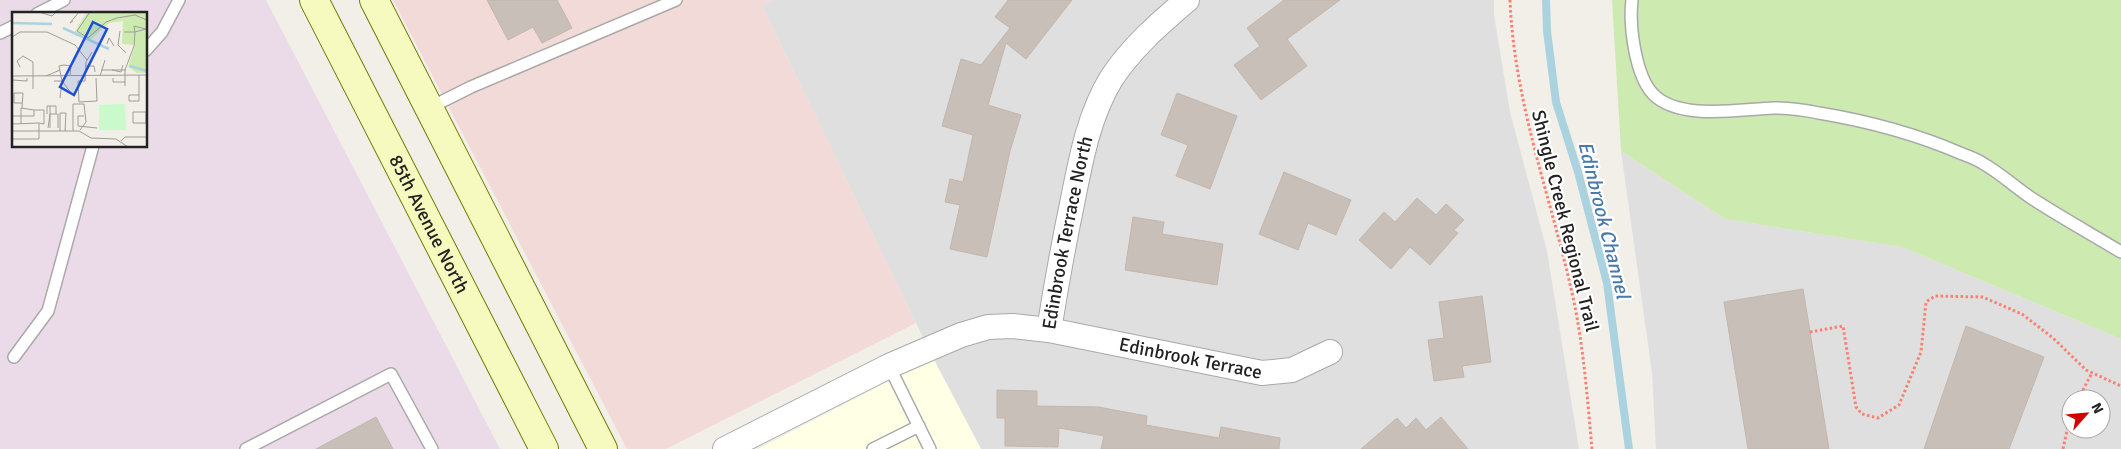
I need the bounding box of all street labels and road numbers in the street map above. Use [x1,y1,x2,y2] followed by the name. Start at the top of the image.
[1526,108,1604,334] street label: Shingle Creek Regional Trail
[1037,133,1099,331] street label: Edinbrook Terrace North
[383,151,474,298] street label: 85th Avenue North
[1117,332,1264,385] street label: Edinbrook Terrace

